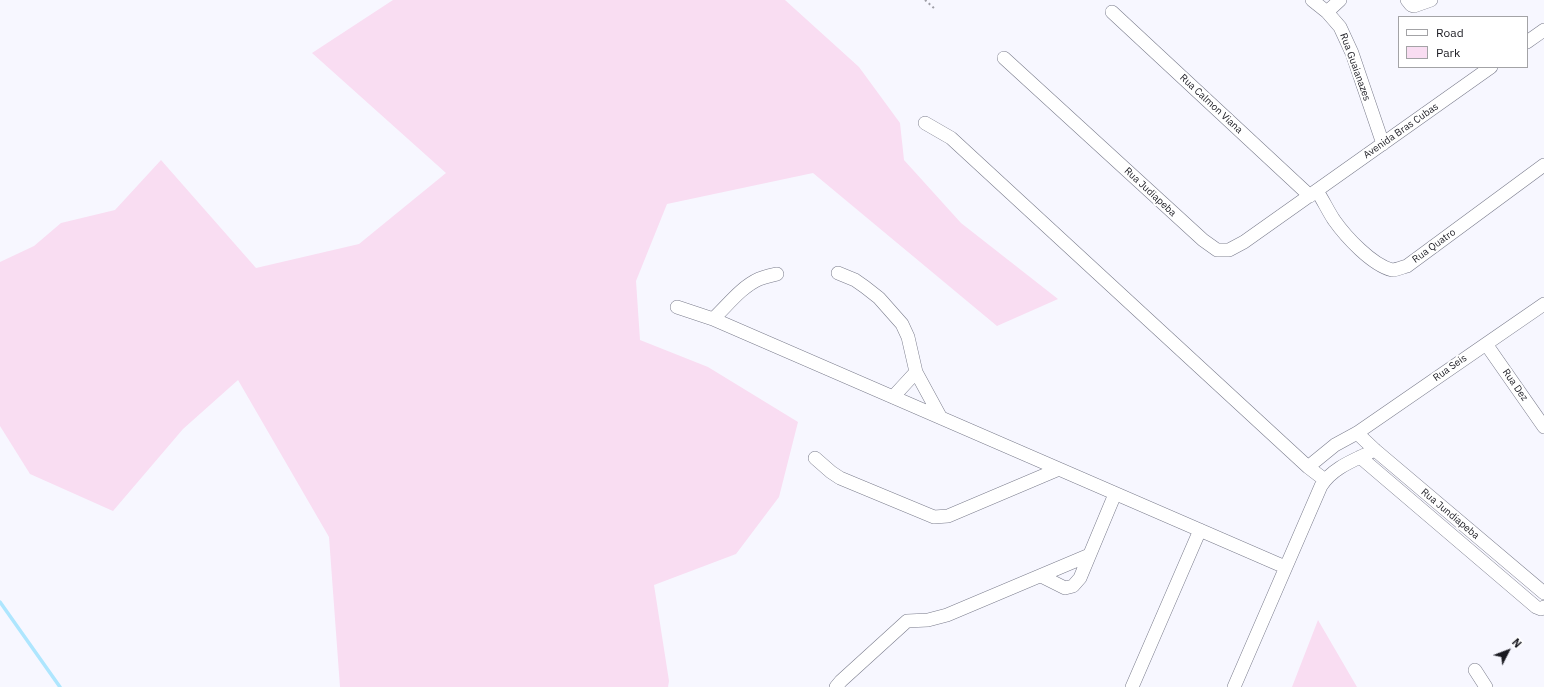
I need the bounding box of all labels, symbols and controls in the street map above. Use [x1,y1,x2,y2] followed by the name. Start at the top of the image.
[1398,16,1528,68] legend
[1436,25,1464,40] text: Road
[1337,31,1373,103] street label: Rua Guaianazes
[1436,45,1460,60] text: Park
[1177,72,1245,136] street label: Rua Calmon Viana
[1361,101,1441,161] street label: Avenida Bras Cubas
[1122,165,1178,219] street label: Rua Judiapeba
[1410,226,1458,266] street label: Rua Quatro
[1431,352,1469,384] street label: Rua Seis
[1500,367,1530,403] street label: Rua Dez
[1418,486,1482,542] street label: Rua Jundiapeba
[1488,631,1528,671] north arrow
[1509,635,1525,651] text: N

